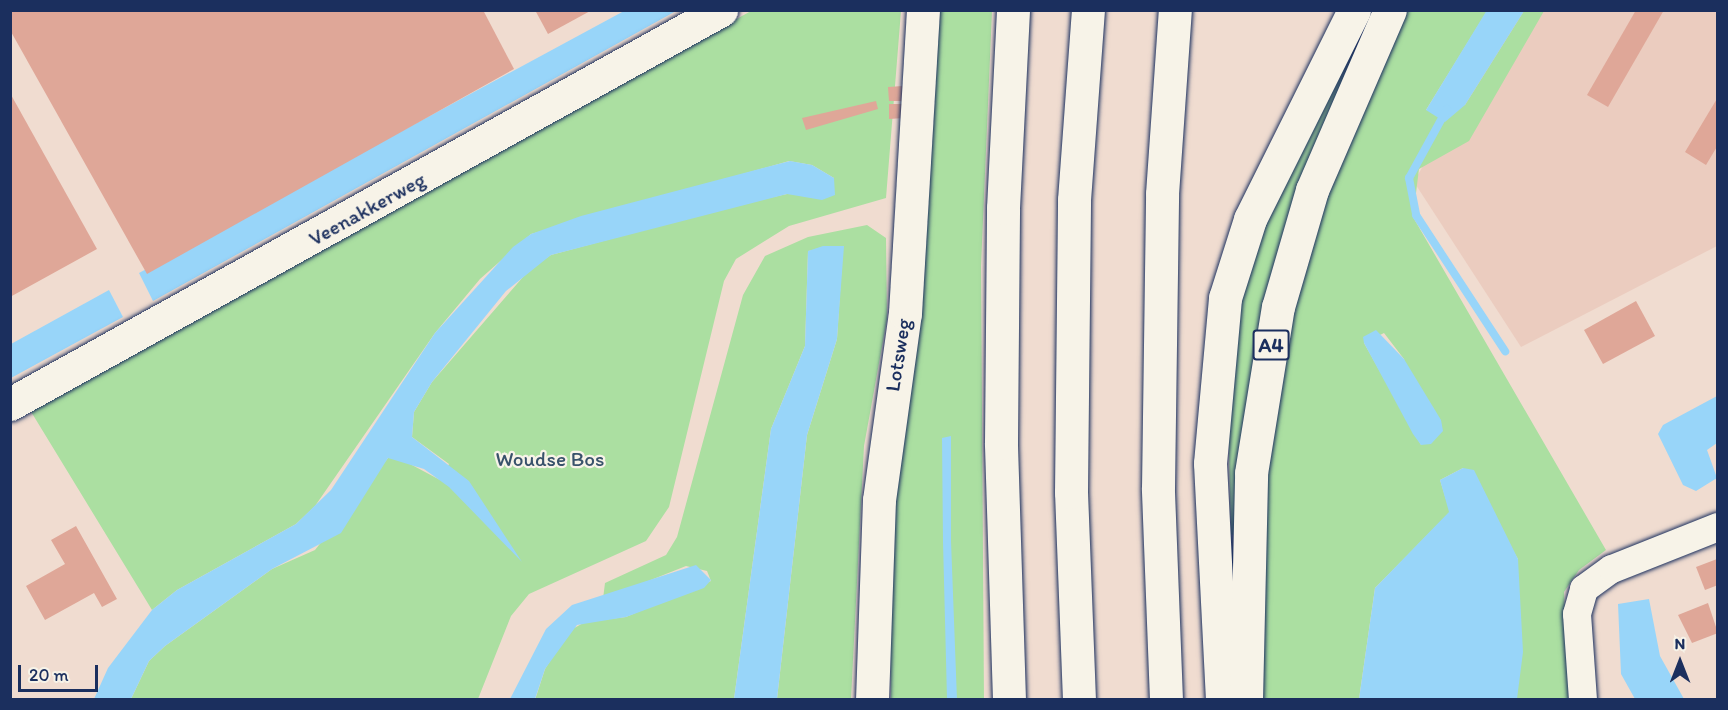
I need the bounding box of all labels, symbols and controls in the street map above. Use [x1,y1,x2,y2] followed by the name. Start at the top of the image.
[304,167,430,251] street label: Veenakkerweg
[880,317,916,393] street label: Lotsweg
[1252,328,1290,362] road number: A4
[496,446,604,472] park label: Woudse Bos
[1650,632,1710,692] north arrow
[1675,634,1685,653] text: N
[21,653,100,691] scale bar
[29,664,69,686] text: 20 m

